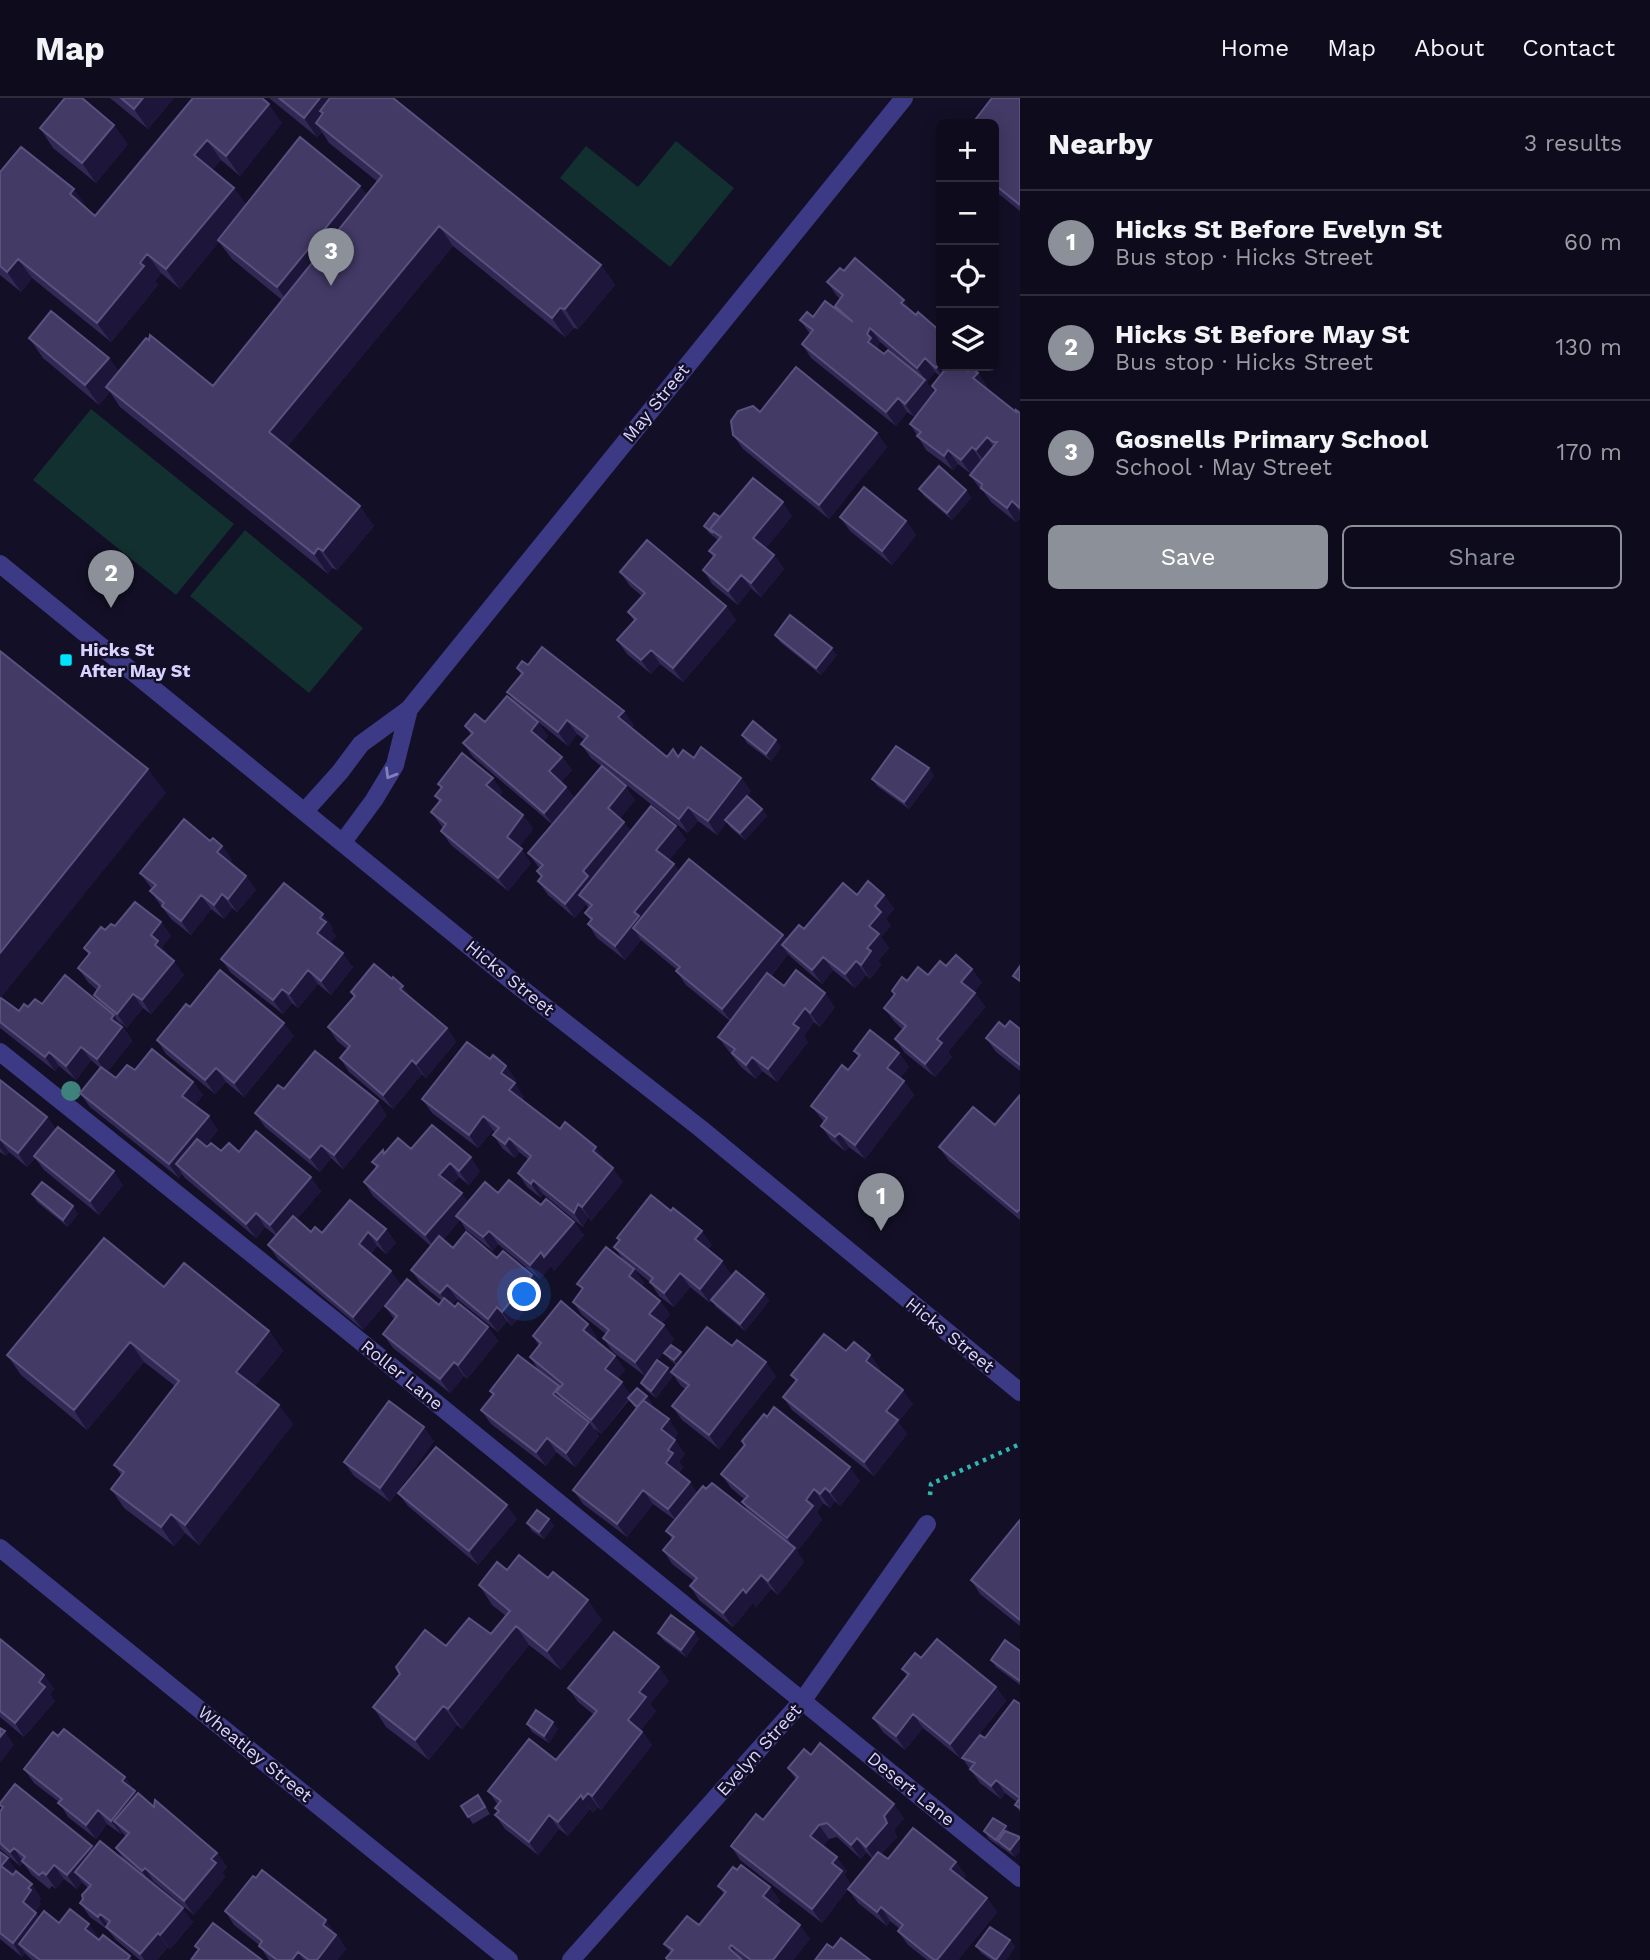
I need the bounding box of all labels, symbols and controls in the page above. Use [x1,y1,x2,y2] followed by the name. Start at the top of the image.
[35,29,105,68] text: Map
[1221,34,1289,62] text: Home
[1327,34,1376,62] text: Map
[1414,34,1484,62] text: About
[1522,34,1615,62] text: Contact
[936,119,999,371] map controls
[936,119,999,182] button: +
[1048,126,1153,161] text: Nearby
[1524,130,1622,157] text: 3 results
[936,182,999,245] button: −
[1115,214,1442,244] text: Hicks St Before Evelyn St
[308,228,354,286] pin: 3
[1066,229,1076,256] text: 1
[1564,229,1622,256] text: 60 m
[1115,244,1373,271] text: Bus stop · Hicks Street
[936,245,999,308] button: locate
[936,308,999,371] button: layers
[1115,319,1409,349] text: Hicks St Before May St
[1064,334,1078,361] text: 2
[1556,334,1622,361] text: 130 m
[1115,349,1373,376] text: Bus stop · Hicks Street
[618,359,694,446] street label: May Street
[1115,424,1428,454] text: Gosnells Primary School
[1064,439,1078,466] text: 3
[1557,439,1622,466] text: 170 m
[1115,454,1332,481] text: School · May Street
[1048,525,1328,589] button: Save
[1342,525,1622,589] button: Share
[88,550,134,608] pin: 2
[80,639,190,681] place label: Hicks St After May St
[58,652,74,668] marker: Hicks St After May St
[385,766,398,779] one-way arrow
[462,935,559,1020] street label: Hicks Street
[858,1173,904,1231] pin: 1
[507,1277,541,1311] your location
[902,1292,999,1377] street label: Hicks Street
[357,1335,448,1414] street label: Roller Lane
[712,1699,806,1800] street label: Evelyn Street
[194,1701,317,1806] street label: Wheatley Street
[863,1747,959,1830] street label: Desert Lane

